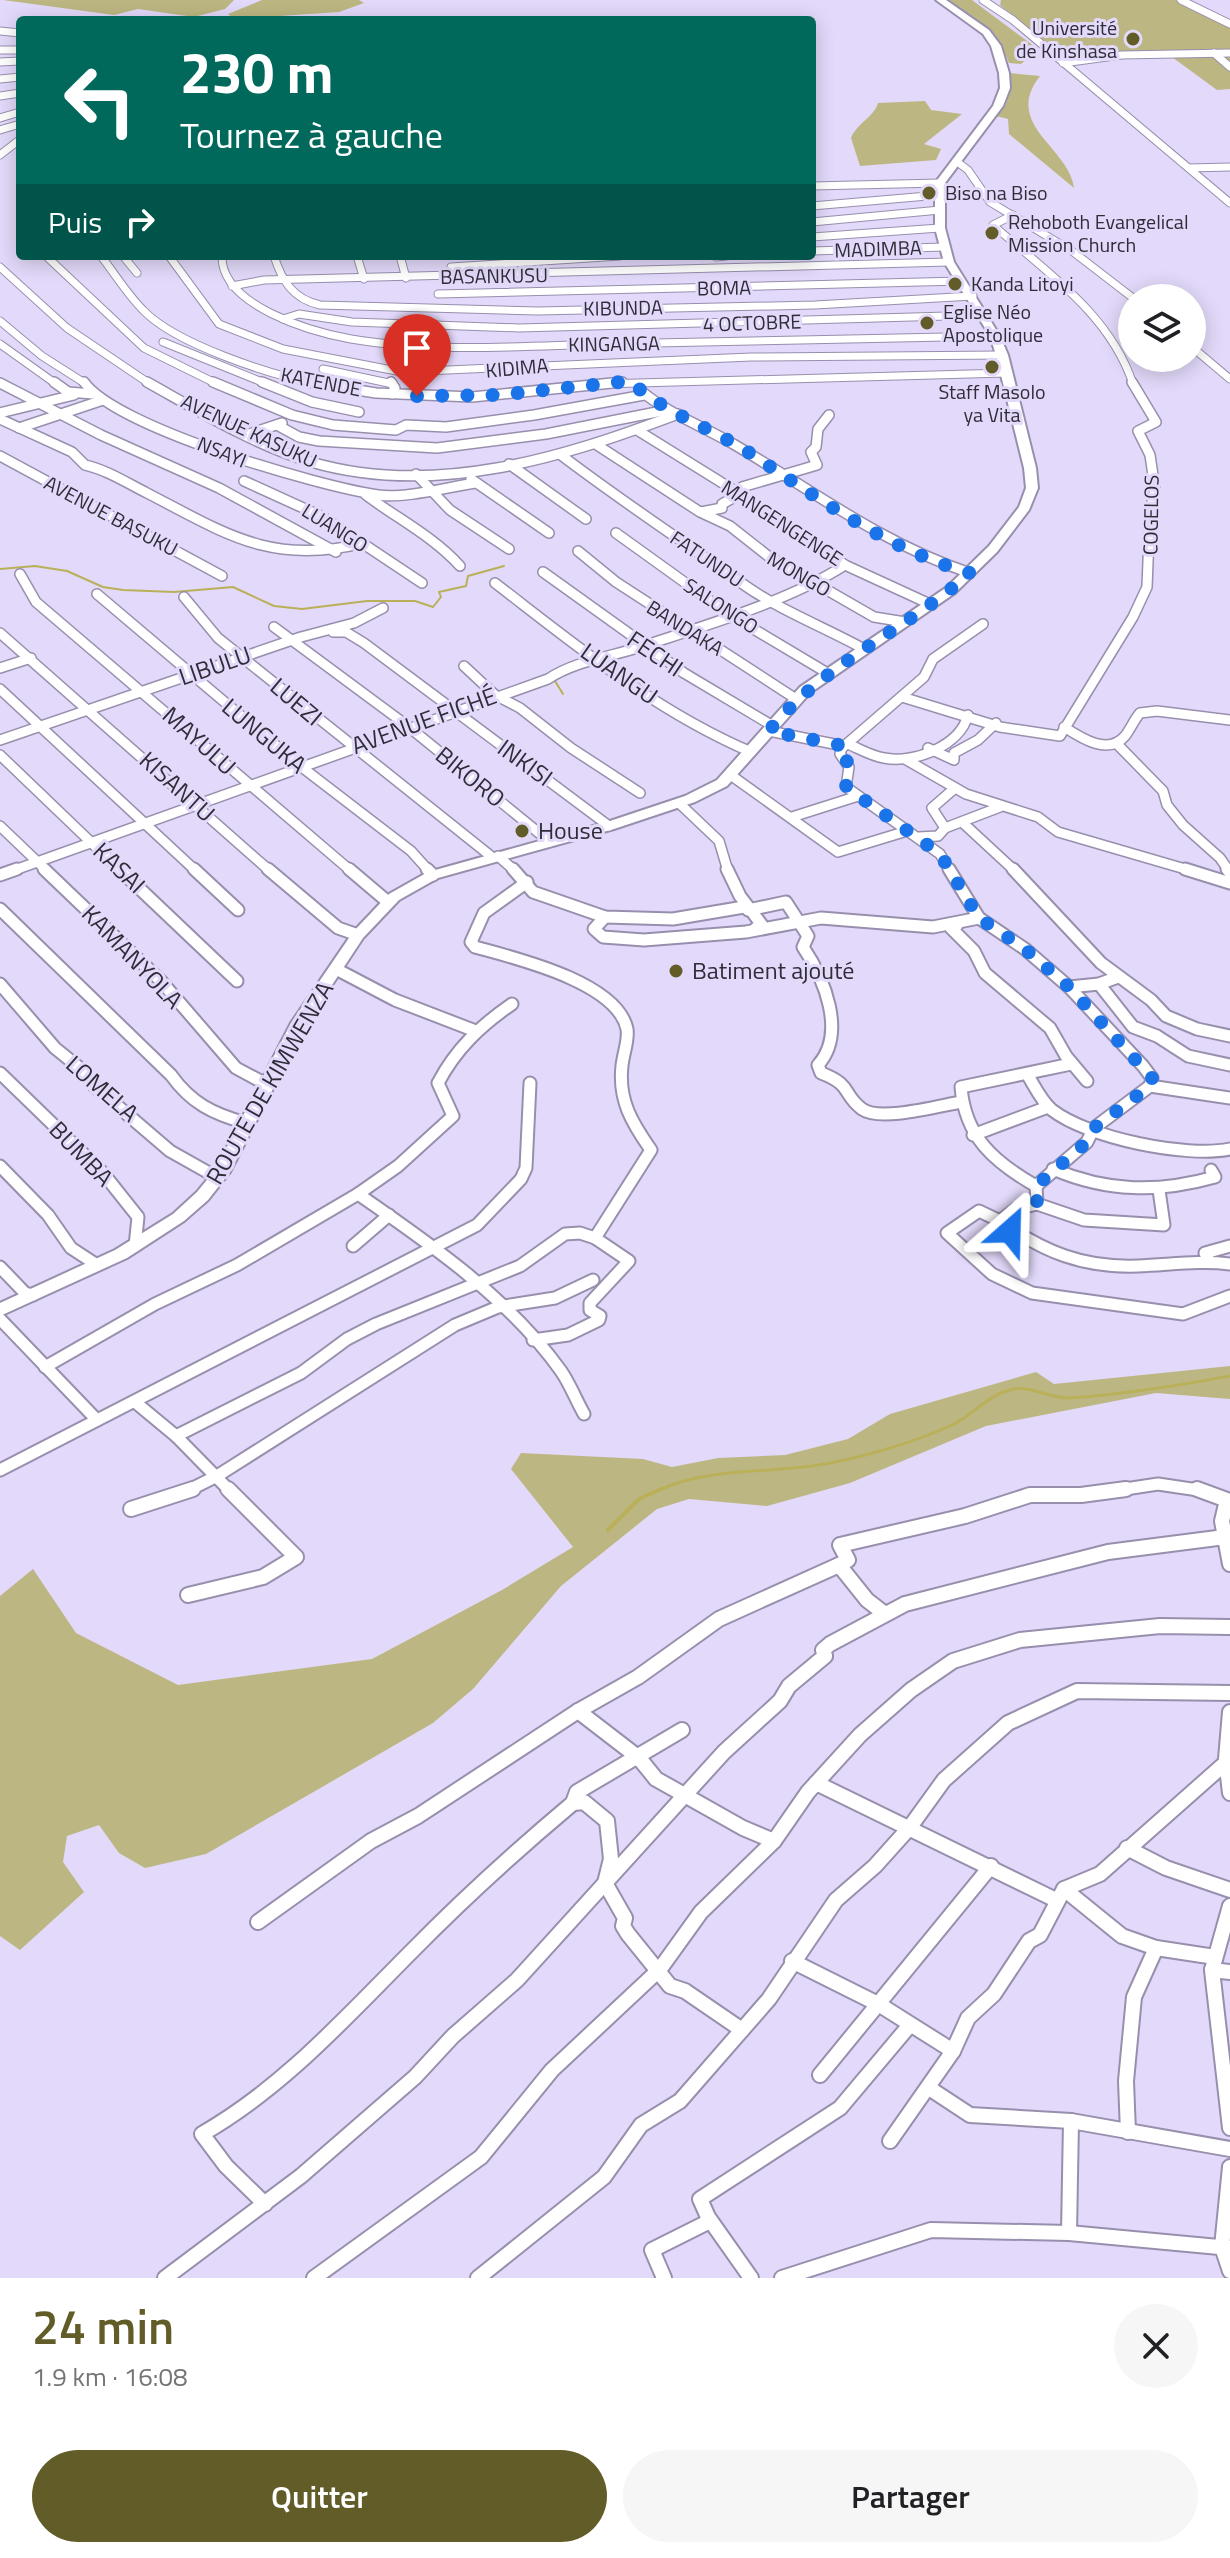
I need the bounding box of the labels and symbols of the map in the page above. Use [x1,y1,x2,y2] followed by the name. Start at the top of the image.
[1016,12,1117,66] place label: Université de Kinshasa
[1124,30,1142,48] marker: Université de Kinshasa
[945,177,1048,208] place label: Biso na Biso
[920,184,938,202] marker: Biso na Biso
[1008,206,1189,260] place label: Rehoboth Evangelical Mission Church
[983,224,1001,242] marker: Rehoboth Evangelical Mission Church
[834,231,922,266] street label: MADIMBA
[440,259,548,292] street label: BASANKUSU
[971,268,1074,299] place label: Kanda Litoyi
[697,272,751,303] street label: BOMA
[946,275,964,293] marker: Kanda Litoyi
[583,291,663,324] street label: KIBUNDA
[943,296,1043,350] place label: Eglise Néo Apostolique
[702,305,802,340] street label: 4 OCTOBRE
[383,314,451,396] pin
[918,314,936,332] marker: Eglise Néo Apostolique
[568,327,660,360] street label: KINGANGA
[484,349,550,386] street label: KIDIMA
[983,358,1001,376] marker: Staff Masolo ya Vita
[278,359,364,404] street label: KATENDE
[938,376,1046,430] place label: Staff Masolo ya Vita
[176,385,322,476] street label: AVENUE KASUKU
[193,428,252,475] street label: NSAYI
[39,467,184,564] street label: AVENUE BASUKU
[715,472,849,574] street label: MANGENGENGE
[1134,474,1167,555] street label: COGELOS
[296,495,374,560] street label: LUANGO
[664,522,751,595] street label: FATUNDU
[762,543,837,604] street label: MONGO
[678,570,765,641] street label: SALONGO
[641,592,730,663] street label: BANDAKA
[620,621,691,685] street label: FECHI
[574,633,666,713] street label: LUANGU
[174,636,256,694] street label: LIBULU
[263,669,331,734] street label: LUEZI
[346,677,501,763] street label: AVENUE FICHÉ
[214,689,315,782] street label: LUNGUKA
[155,697,245,783] street label: MAYULU
[490,730,561,795] street label: INKISI
[428,737,513,816] street label: BIKORO
[132,742,224,830] street label: KISANTU
[538,812,603,848] place label: House
[513,822,531,840] marker: House
[85,833,154,901] street label: KASAI
[74,896,192,1016] street label: KAMANYOLA
[692,952,854,988] place label: Batiment ajouté
[667,962,685,980] marker: Batiment ajouté
[196,974,342,1191] street label: ROUTE DE KIMWENZA
[58,1046,147,1130] street label: LOMELA
[41,1112,122,1194] street label: BUMBA
[968,1189,1052,1273] position arrow

